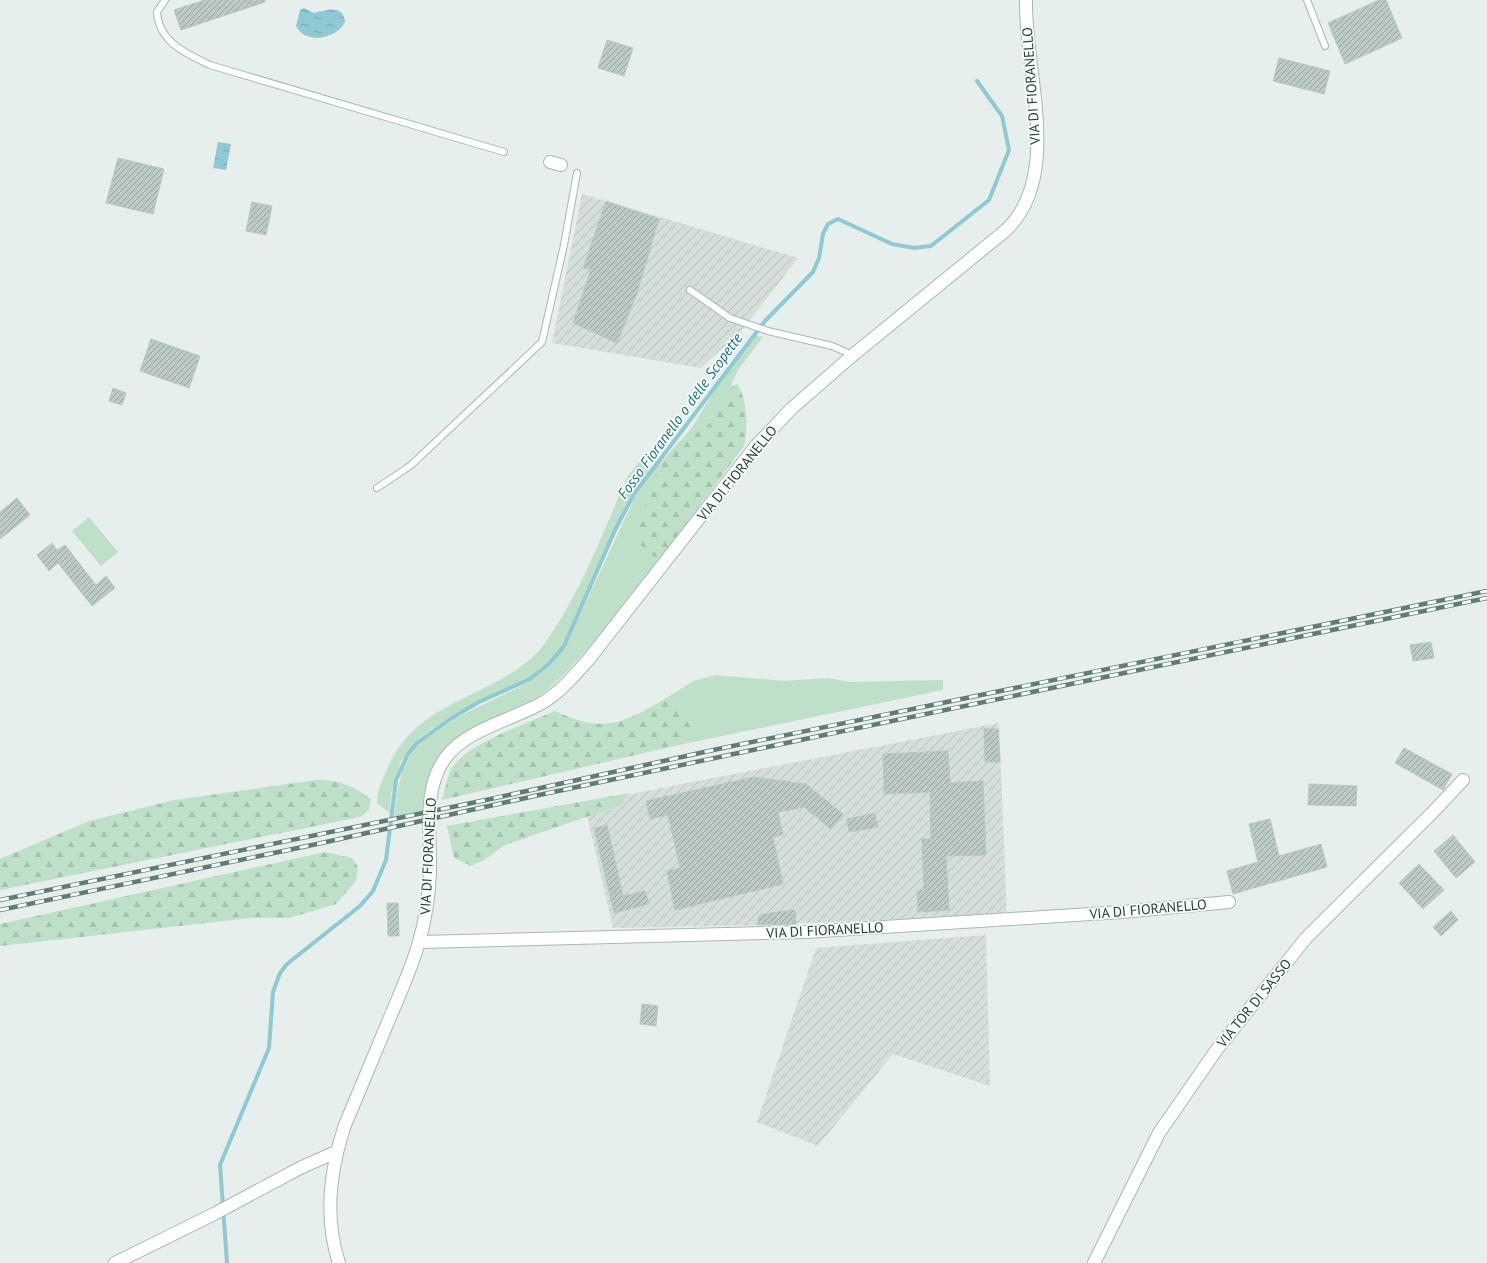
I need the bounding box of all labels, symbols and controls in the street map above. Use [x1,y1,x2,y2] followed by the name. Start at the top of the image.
[1018,27,1044,146] street label: VIA DI FIORANELLO
[613,329,746,502] water label: Fosso Fioranello o delle Scopette
[692,422,781,525] street label: VIA DI FIORANELLO
[416,797,440,916] street label: VIA DI FIORANELLO
[1088,895,1207,923] street label: VIA DI FIORANELLO
[765,918,884,942] street label: VIA DI FIORANELLO
[1212,955,1295,1052] street label: VIA TOR DI SASSO

